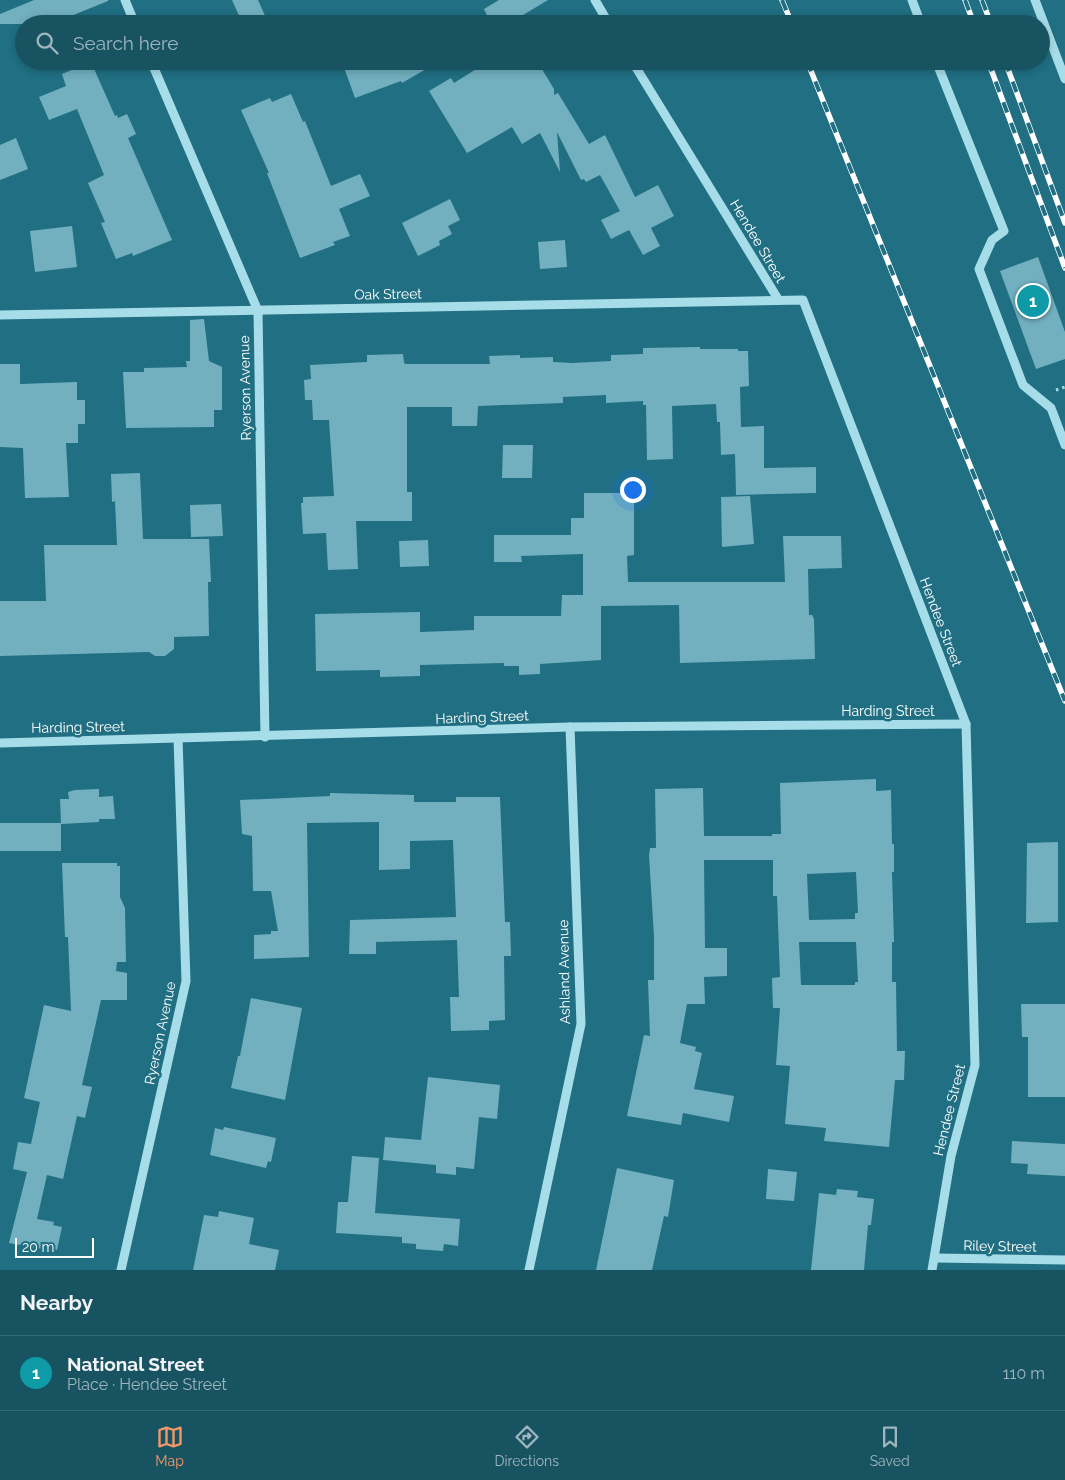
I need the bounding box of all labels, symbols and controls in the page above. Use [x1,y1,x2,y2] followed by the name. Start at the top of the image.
[15,15,1050,70] search box
[33,29,61,57] icon: search
[73,32,179,54] text: Search here
[727,197,789,286] street label: Hendee Street
[1017,282,1049,320] pin: 1
[354,285,422,303] street label: Oak Street
[236,335,254,441] street label: Ryerson Avenue
[620,477,646,503] your location
[917,575,965,669] street label: Hendee Street
[841,703,935,719] street label: Harding Street
[435,707,529,727] street label: Harding Street
[31,718,125,736] street label: Harding Street
[555,919,573,1025] street label: Ashland Avenue
[141,980,179,1086] street label: Ryerson Avenue
[930,1062,968,1158] street label: Hendee Street
[15,1235,94,1258] scale bar
[963,1237,1037,1255] street label: Riley Street
[22,1239,54,1255] text: 20 m
[20,1290,93,1315] text: Nearby
[67,1353,204,1375] text: National Street
[32,1364,40,1383] text: 1
[1003,1364,1045,1383] text: 110 m
[67,1375,227,1394] text: Place · Hendee Street
[155,1423,184,1469] tab: Map
[494,1423,559,1469] tab: Directions
[870,1423,910,1469] tab: Saved

